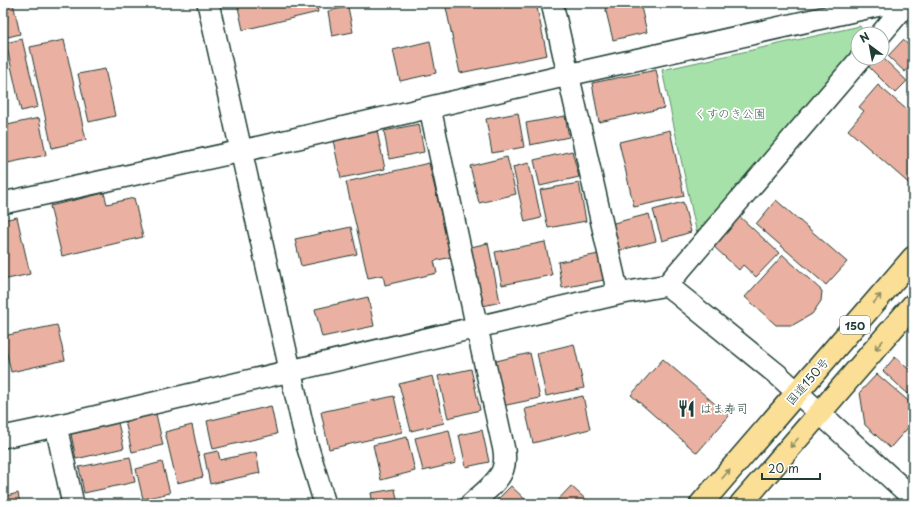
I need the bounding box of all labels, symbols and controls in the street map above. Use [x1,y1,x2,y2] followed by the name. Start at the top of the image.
[850,26,890,66] north arrow
[856,27,873,47] text: N
[694,104,766,122] park label: くすのき公園
[872,295,881,305] one-way arrow
[840,316,870,334] road number: 150
[874,340,883,350] one-way arrow
[781,353,833,409] street label: 国道150号
[677,398,697,418] restaurant icon: はま寿司
[700,399,748,417] place label: はま寿司
[790,438,799,448] one-way arrow
[762,455,820,481] scale bar
[768,459,799,477] text: 20 m
[721,470,730,480] one-way arrow

